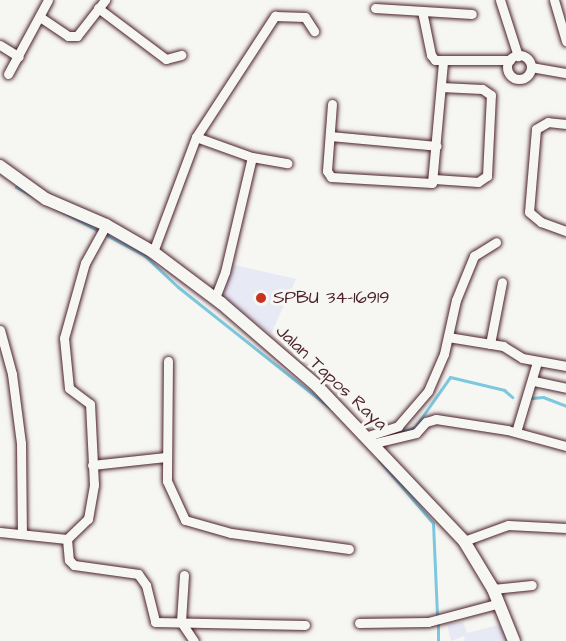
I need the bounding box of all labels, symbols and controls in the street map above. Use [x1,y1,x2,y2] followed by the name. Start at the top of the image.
[273,287,390,309] place label: SPBU 34-16919
[254,291,268,305] marker: SPBU 34-16919
[271,321,391,435] street label: Jalan Tapos Raya

